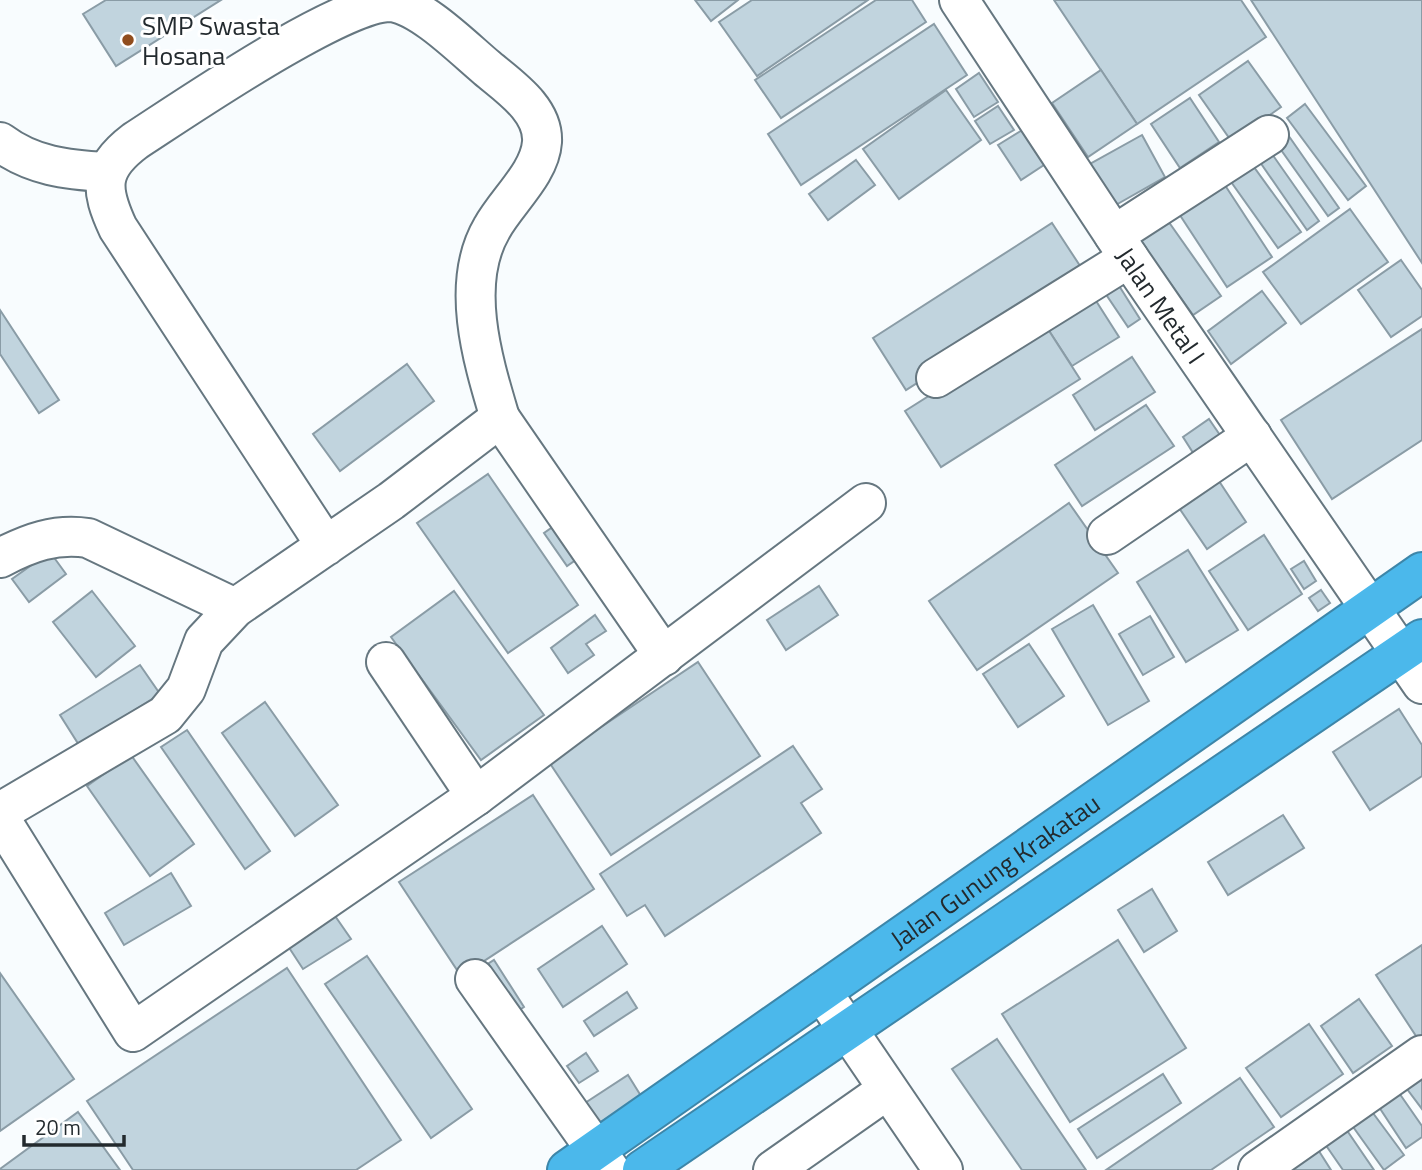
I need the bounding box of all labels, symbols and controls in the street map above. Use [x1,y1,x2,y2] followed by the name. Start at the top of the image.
[142,6,280,75] place label: SMP Swasta Hosana
[120,32,136,48] marker: SMP Swasta Hosana
[1107,239,1215,371] street label: Jalan Metal I
[882,784,1108,958] street label: Jalan Gunung Krakatau
[24,1104,124,1148] scale bar
[35,1111,81,1143] text: 20 m

